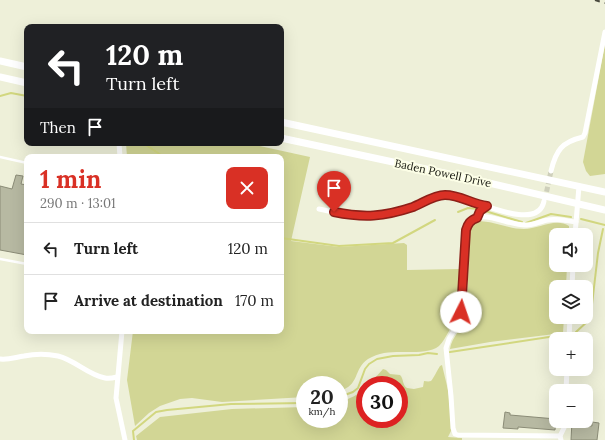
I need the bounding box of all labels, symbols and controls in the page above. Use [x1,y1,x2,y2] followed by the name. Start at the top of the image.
[106,37,183,73] text: 120 m
[40,40,92,92] icon: left
[106,72,179,95] text: Turn left
[84,116,106,138] icon: arrive
[40,118,76,137] text: Then
[393,156,493,190] street label: Baden Powell Drive
[40,164,101,195] text: 1 min
[226,167,268,209] button: close
[317,171,351,212] pin
[323,177,345,199] icon: arrive
[40,195,116,212] text: 290 m · 13:01
[549,228,593,428] map controls
[549,228,593,272] button: sound
[40,238,62,260] icon: left
[74,239,138,258] text: Turn left
[228,239,268,258] text: 120 m
[549,280,593,324] button: layers
[40,290,62,312] icon: arrive
[74,291,223,310] text: Arrive at destination
[235,291,274,310] text: 170 m
[440,291,482,333] position arrow
[549,332,593,376] button: +
[356,376,408,428] speed limit sign: 30
[310,384,334,409] text: 20
[549,384,593,428] button: −
[308,405,336,418] text: km/h

